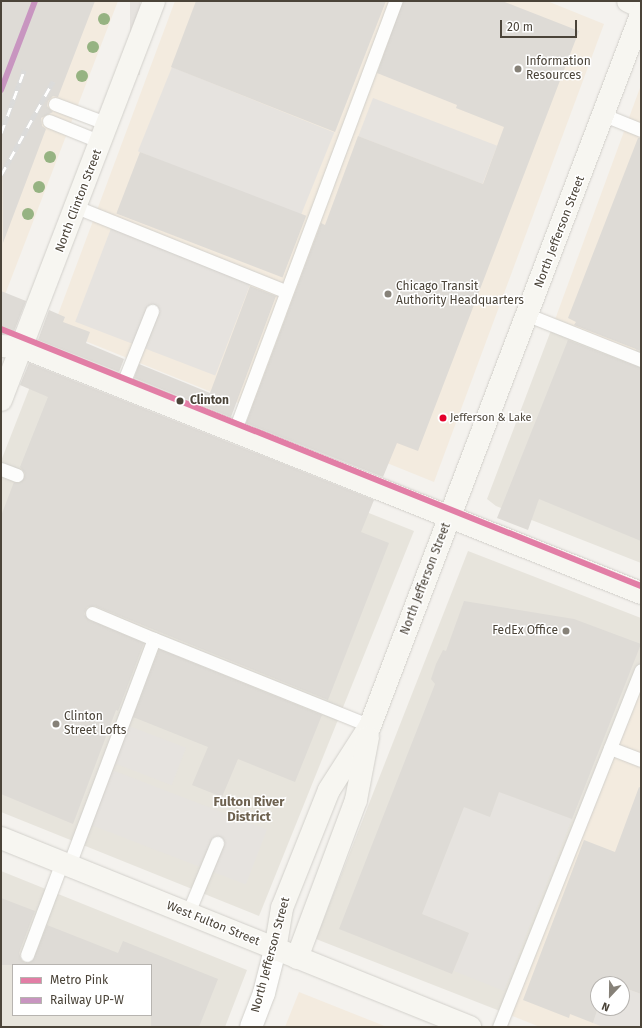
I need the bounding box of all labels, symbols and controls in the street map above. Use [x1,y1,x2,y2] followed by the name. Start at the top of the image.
[502,12,579,38] scale bar
[507,20,533,34] text: 20 m
[526,55,591,83] place label: Information Resources
[513,64,523,74] marker: Information Resources
[53,148,105,254] street label: North Clinton Street
[532,174,588,290] street label: North Jefferson Street
[396,280,524,308] place label: Chicago Transit Authority Headquarters
[383,289,393,299] marker: Chicago Transit Authority Headquarters
[173,394,187,408] marker: Clinton
[190,394,229,408] place label: Clinton
[450,411,531,425] place label: Jefferson & Lake
[438,413,448,423] marker: Jefferson & Lake
[398,521,454,637] street label: North Jefferson Street
[492,624,558,638] place label: FedEx Office
[561,626,571,636] marker: FedEx Office
[64,710,126,738] place label: Clinton Street Lofts
[51,719,61,729] marker: Clinton Street Lofts
[214,795,284,826] district label: Fulton River District
[249,896,293,1014] street label: North Jefferson Street
[164,899,262,949] street label: West Fulton Street
[12,964,152,1016] legend
[50,973,108,987] text: Metro Pink
[590,976,630,1016] north arrow
[50,993,124,1007] text: Railway UP-W
[600,999,612,1014] text: N

